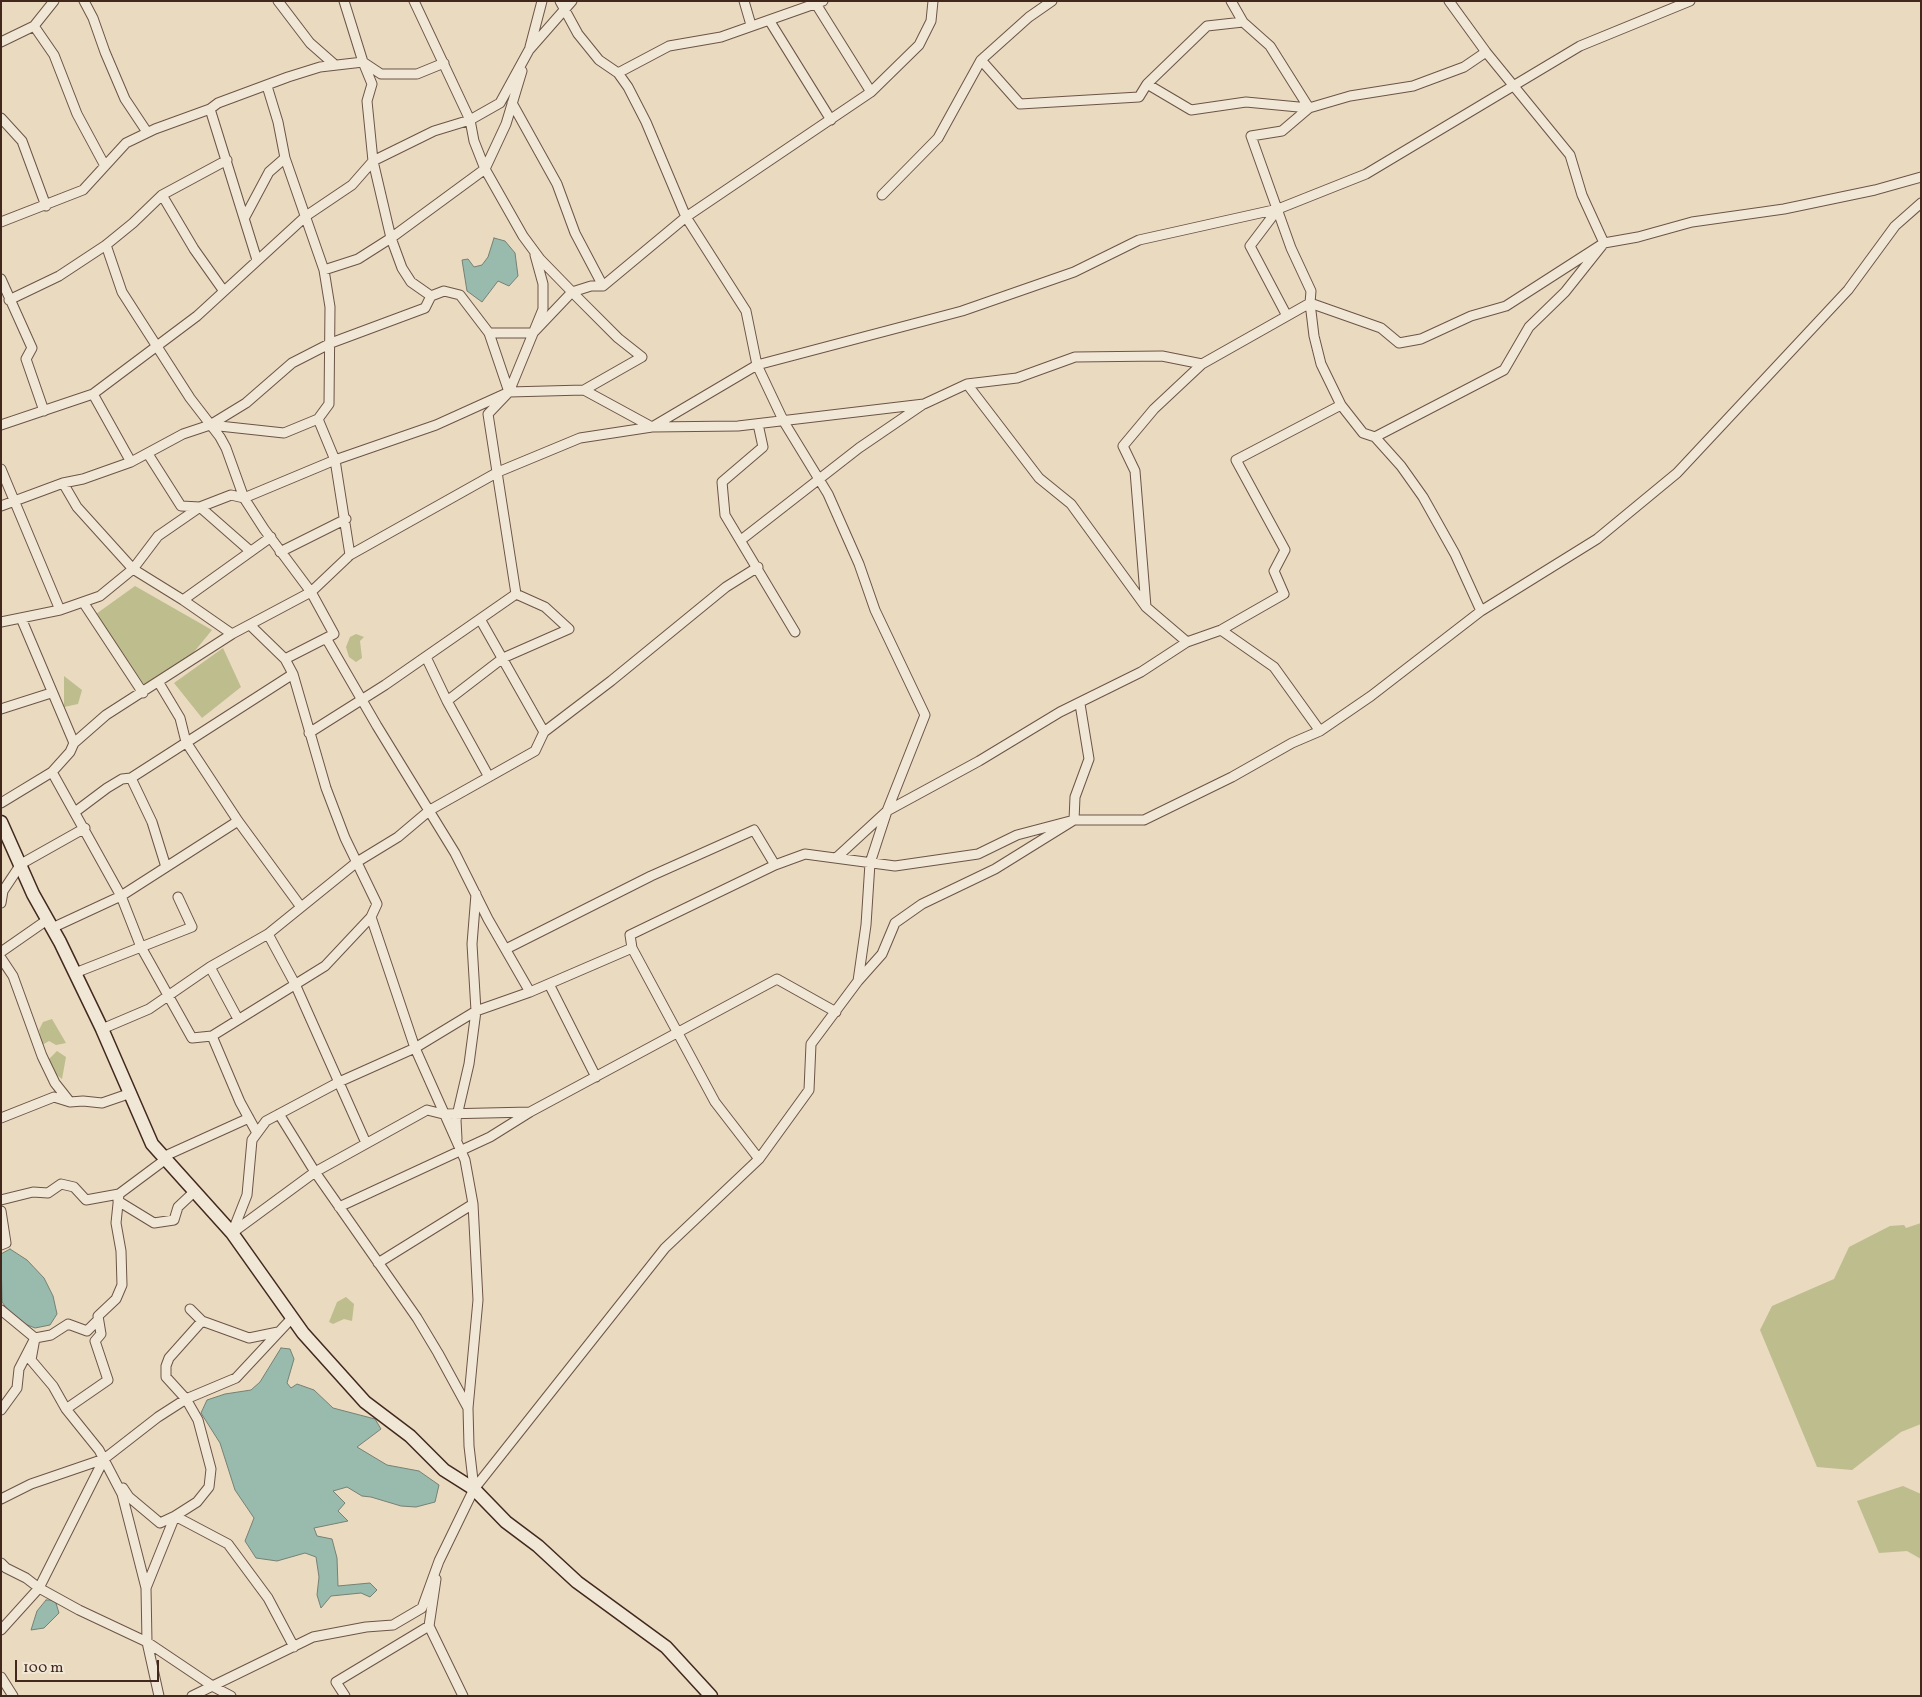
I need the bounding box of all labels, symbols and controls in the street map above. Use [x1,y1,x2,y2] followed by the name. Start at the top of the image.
[18,1650,161,1682] scale bar
[23,1658,63,1679] text: 100 m

